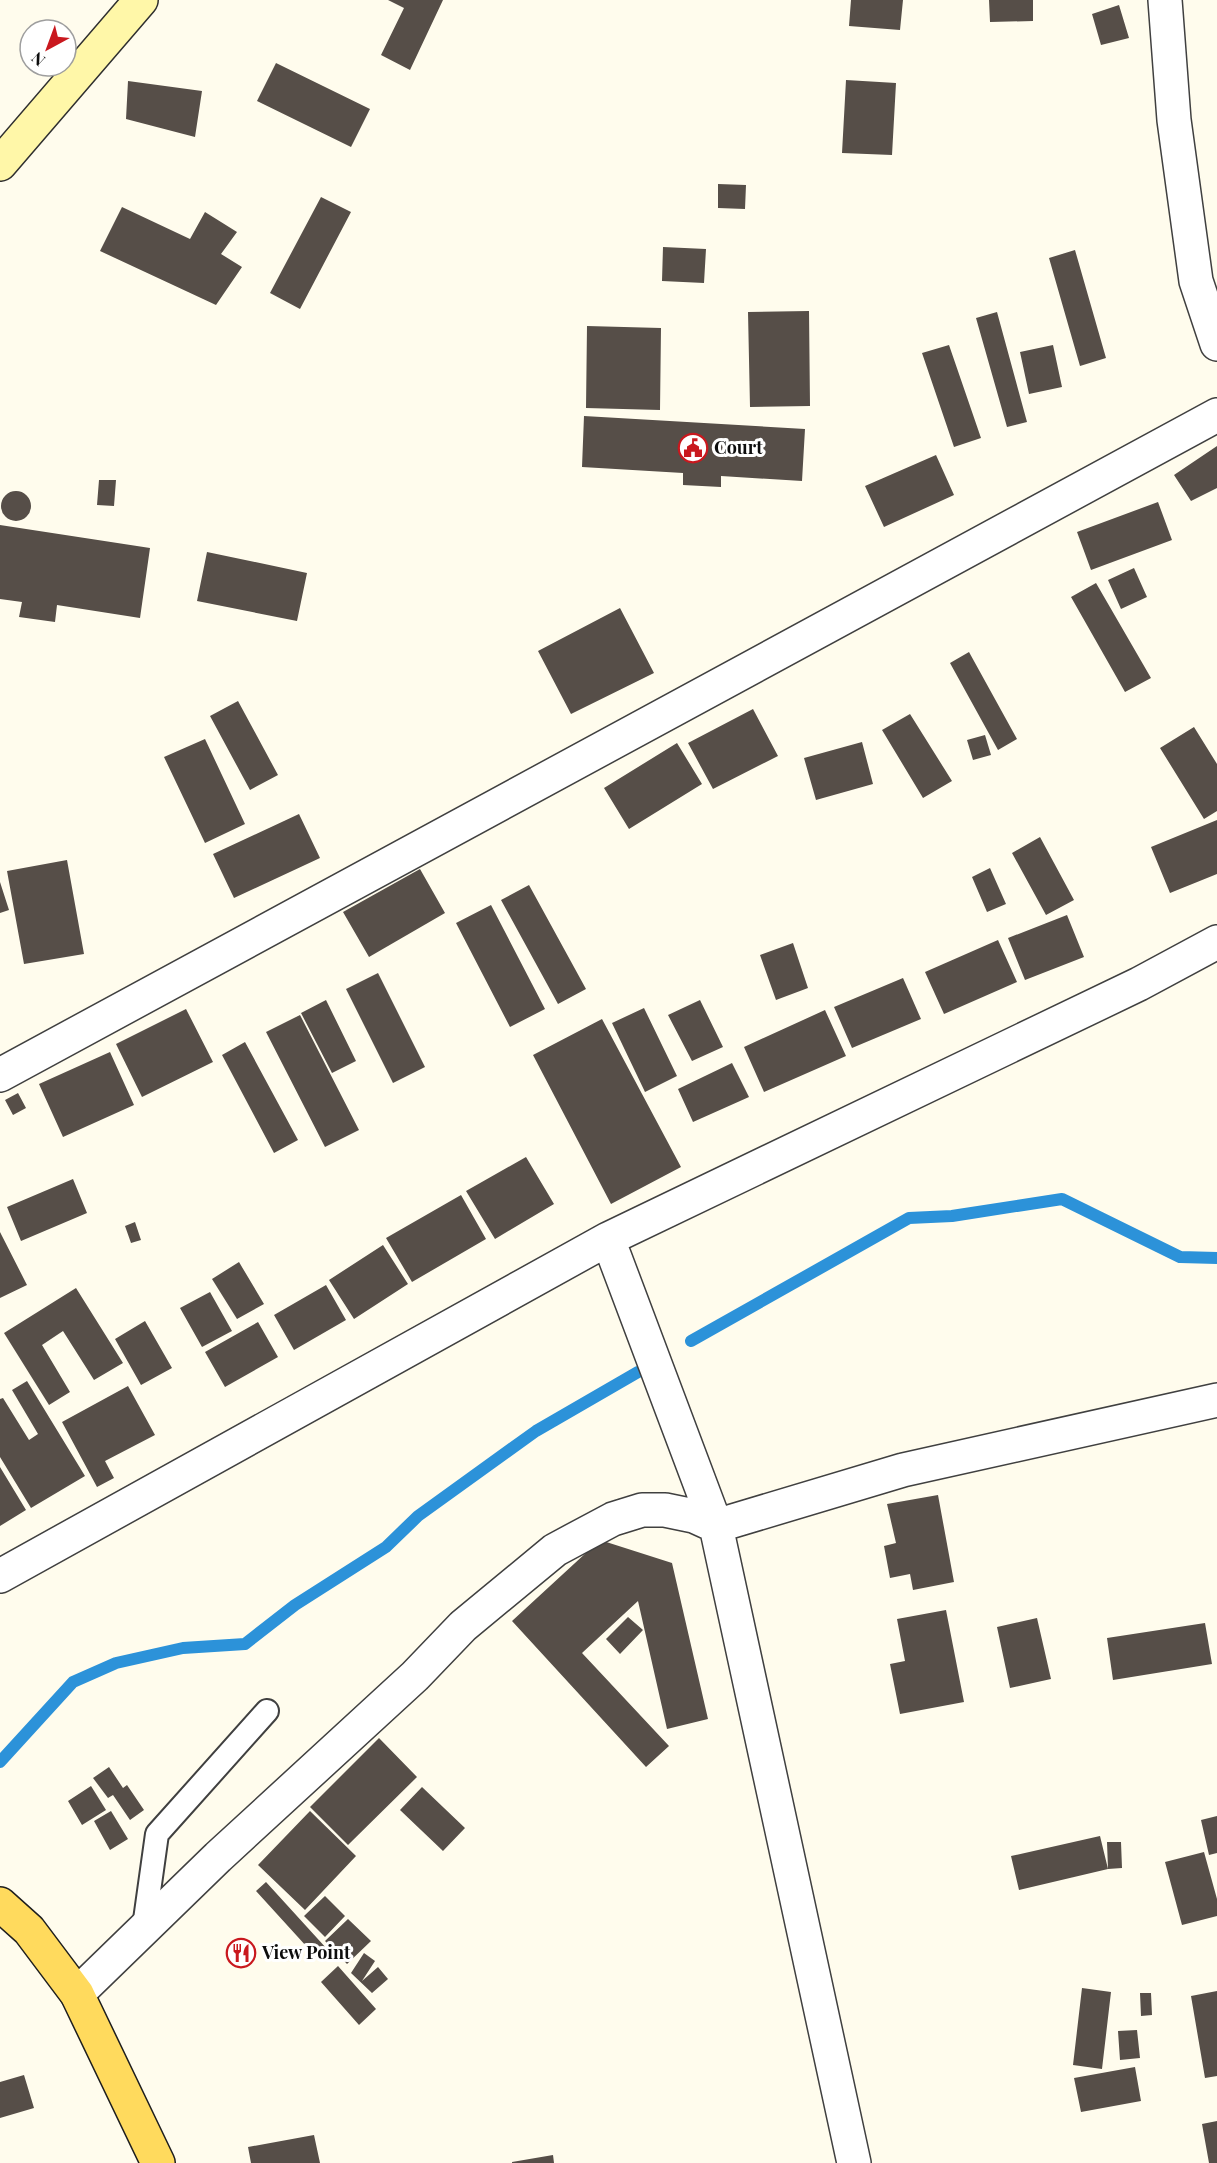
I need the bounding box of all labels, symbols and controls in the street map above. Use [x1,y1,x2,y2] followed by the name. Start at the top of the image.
[18,18,78,78] north arrow
[26,48,49,71] text: N
[677,432,709,464] public building icon: Court
[714,435,763,459] place label: Court
[225,1937,257,1969] restaurant icon: View Point
[261,1940,351,1964] place label: View Point

